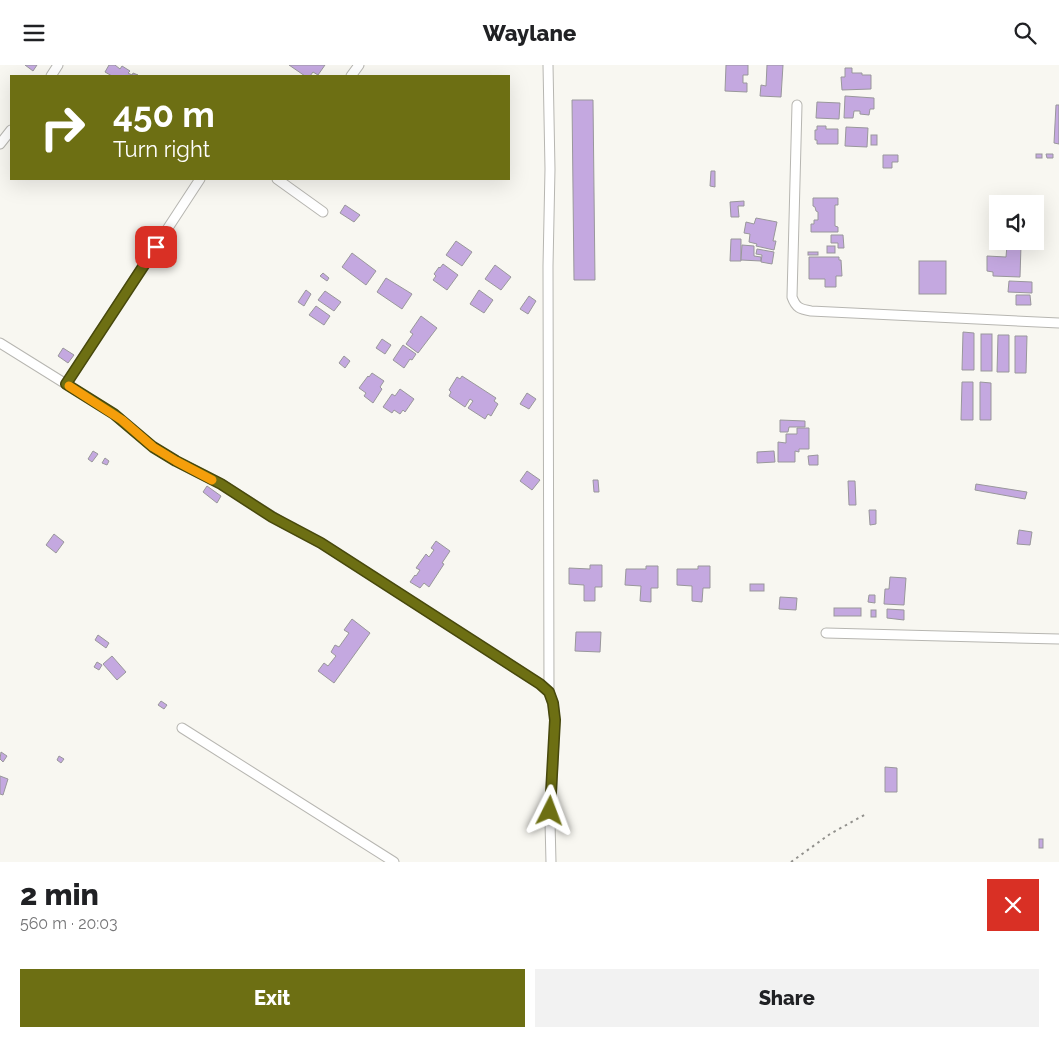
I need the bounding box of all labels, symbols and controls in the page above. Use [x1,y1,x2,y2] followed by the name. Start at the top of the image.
[20,19,48,47] icon: menu
[1011,19,1039,47] icon: search
[483,20,576,46] text: Waylane
[113,94,215,135] text: 450 m
[30,95,95,160] icon: right
[113,136,210,162] text: Turn right
[989,195,1044,250] map controls
[989,195,1044,250] button: sound
[135,226,177,268] pin
[142,233,170,261] icon: arrive
[523,784,575,836] position arrow
[20,877,99,912] text: 2 min
[987,879,1039,931] button: close
[20,914,118,933] text: 560 m · 20:03
[20,969,525,1027] button: Exit
[535,969,1039,1027] button: Share

